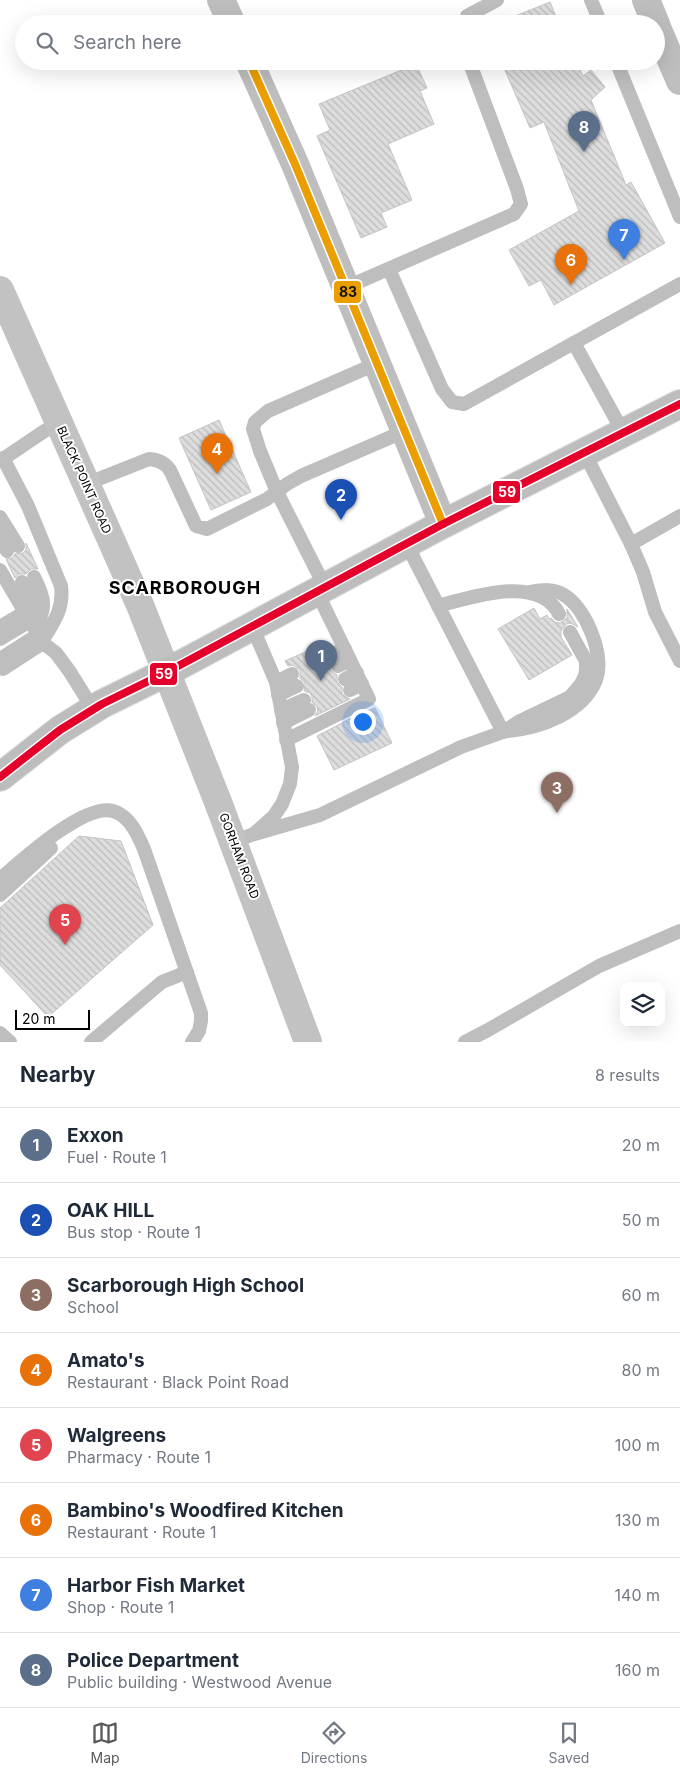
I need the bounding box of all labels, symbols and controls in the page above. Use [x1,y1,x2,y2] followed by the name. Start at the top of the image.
[15,15,665,70] search box
[33,29,61,57] icon: search
[73,31,182,54] text: Search here
[568,111,600,152] pin: 8
[608,219,640,260] pin: 7
[555,244,587,285] pin: 6
[333,280,362,304] line badge: 83
[339,283,357,300] text: 83
[54,424,115,536] street label: BLACK POINT ROAD
[201,433,233,474] pin: 4
[325,479,357,520] pin: 2
[492,480,521,504] line badge: 59
[498,483,516,500] text: 59
[109,577,261,598] district label: SCARBOROUGH
[305,640,337,681] pin: 1
[149,662,178,686] line badge: 59
[155,665,173,682] text: 59
[350,709,376,735] your location
[541,772,573,813] pin: 3
[216,811,263,901] street label: GORHAM ROAD
[49,904,81,945] pin: 5
[620,982,665,1027] map controls
[620,982,665,1027] button: layers
[15,1007,90,1030] scale bar
[22,1010,56,1027] text: 20 m
[20,1062,95,1087] text: Nearby
[595,1065,660,1085] text: 8 results
[67,1124,124,1147] text: Exxon
[33,1135,39,1155] text: 1
[622,1135,660,1155] text: 20 m
[67,1147,167,1167] text: Fuel · Route 1
[67,1199,154,1222] text: OAK HILL
[31,1210,41,1230] text: 2
[622,1210,660,1230] text: 50 m
[67,1222,201,1242] text: Bus stop · Route 1
[67,1274,304,1297] text: Scarborough High School
[31,1285,41,1305] text: 3
[621,1285,660,1305] text: 60 m
[67,1297,119,1317] text: School
[67,1349,145,1372] text: Amato's
[31,1360,41,1380] text: 4
[621,1360,660,1380] text: 80 m
[67,1372,289,1392] text: Restaurant · Black Point Road
[67,1424,166,1447] text: Walgreens
[31,1435,41,1455] text: 5
[615,1435,660,1455] text: 100 m
[67,1447,211,1467] text: Pharmacy · Route 1
[67,1499,343,1522] text: Bambino's Woodfired Kitchen
[31,1510,41,1530] text: 6
[615,1510,660,1530] text: 130 m
[67,1522,216,1542] text: Restaurant · Route 1
[67,1574,245,1597] text: Harbor Fish Market
[31,1585,41,1605] text: 7
[615,1585,660,1605] text: 140 m
[67,1597,174,1617] text: Shop · Route 1
[67,1649,239,1672] text: Police Department
[31,1660,41,1680] text: 8
[615,1660,660,1680] text: 160 m
[67,1672,332,1692] text: Public building · Westwood Avenue
[91,1719,120,1766] tab: Map
[301,1719,367,1766] tab: Directions
[548,1719,589,1766] tab: Saved

